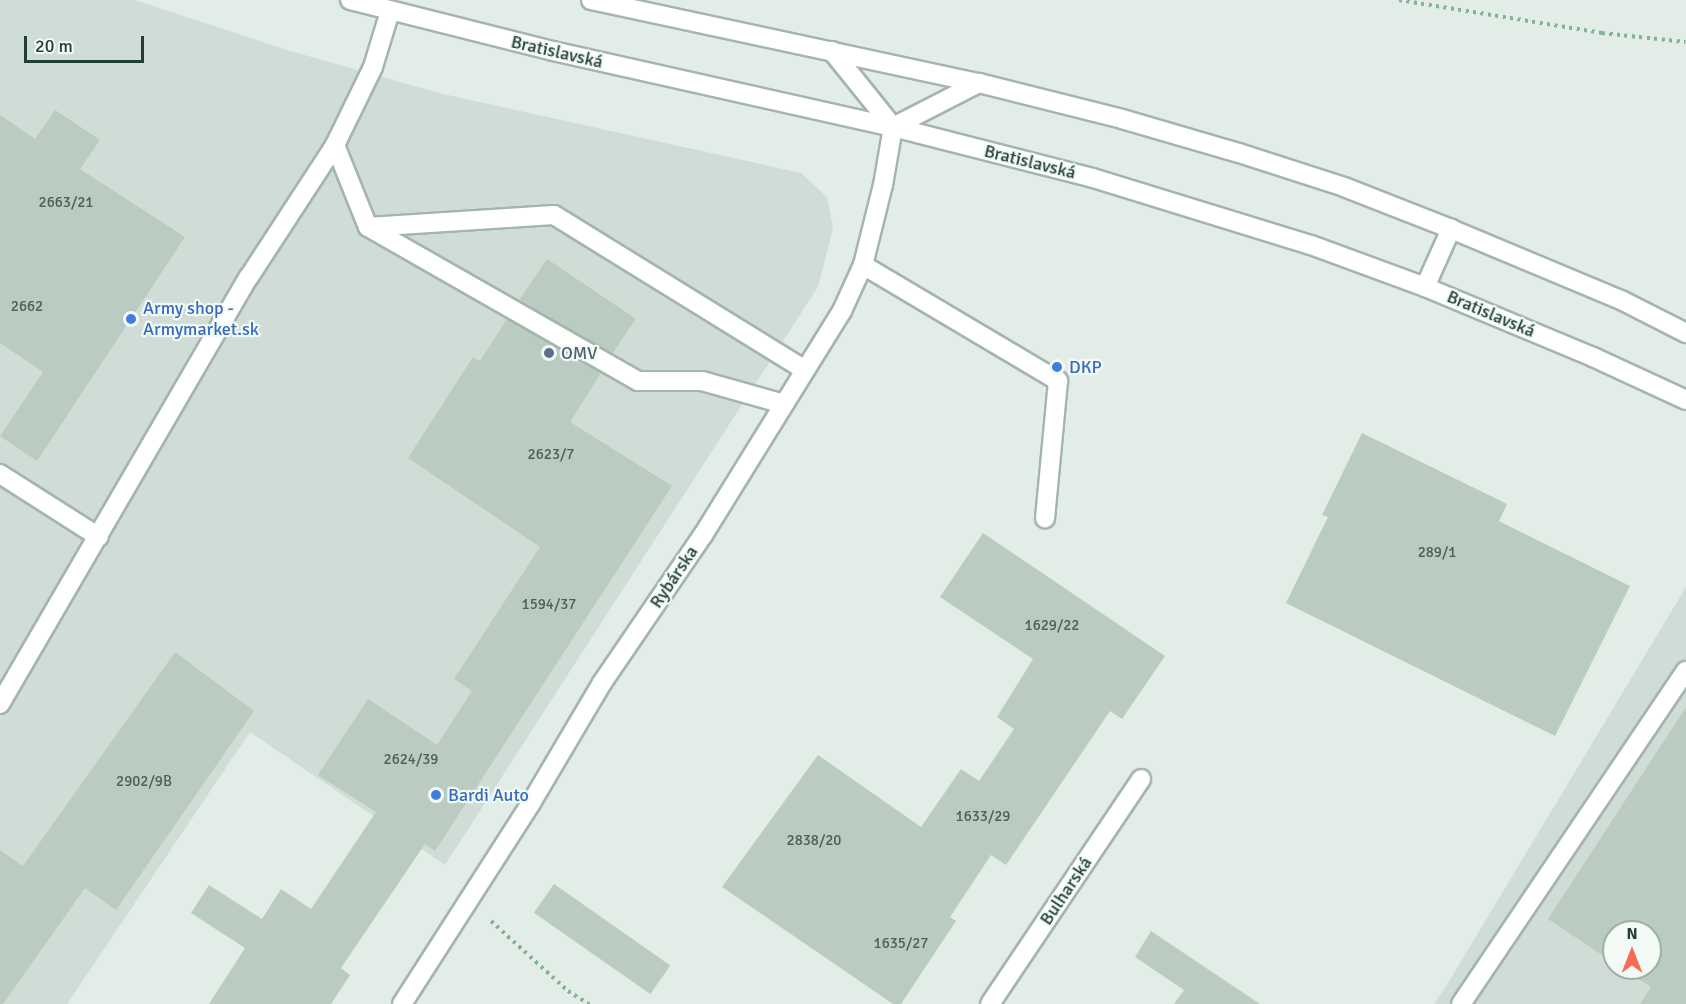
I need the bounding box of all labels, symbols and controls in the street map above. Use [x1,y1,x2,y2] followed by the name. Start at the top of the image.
[27,24,147,62] scale bar
[509,31,605,73] street label: Bratislavská
[35,35,73,57] text: 20 m
[982,140,1078,184] street label: Bratislavská
[39,194,93,212] house number: 2663/21
[1444,286,1538,342] street label: Bratislavská
[11,298,43,316] house number: 2662
[143,298,259,340] place label: Army shop - Armymarket.sk
[124,312,138,326] marker: Army shop - Armymarket.sk
[561,342,597,364] place label: OMV
[542,346,556,360] marker: OMV
[1069,356,1102,378] place label: DKP
[1050,360,1064,374] marker: DKP
[528,446,574,464] house number: 2623/7
[645,542,703,612] street label: Rybárska
[1418,544,1456,562] house number: 289/1
[522,596,576,614] house number: 1594/37
[1025,617,1079,635] house number: 1629/22
[384,751,438,769] house number: 2624/39
[116,773,172,791] house number: 2902/9B
[448,784,529,806] place label: Bardi Auto
[429,788,443,802] marker: Bardi Auto
[956,808,1010,826] house number: 1633/29
[787,832,841,850] house number: 2838/20
[1035,853,1097,929] street label: Bulharská
[1602,920,1662,980] north arrow
[1626,924,1638,944] text: N
[874,935,928,953] house number: 1635/27

